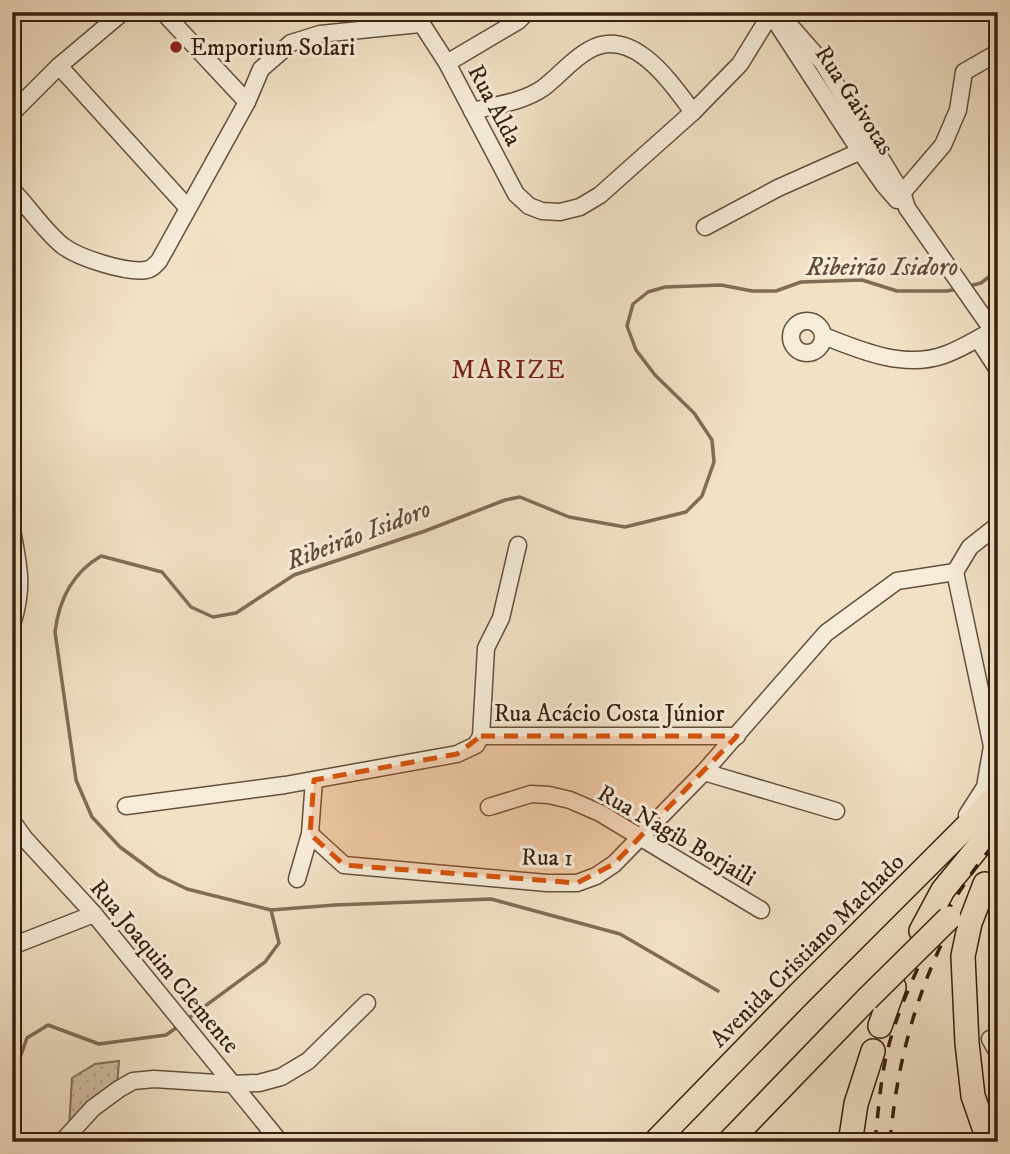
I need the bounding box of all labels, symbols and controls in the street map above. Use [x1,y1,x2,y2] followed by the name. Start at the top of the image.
[190,33,355,63] place label: Emporium Solari
[168,39,184,55] marker: Emporium Solari
[808,40,901,161] street label: Rua Gaivotas
[460,60,528,152] street label: Rua Alda
[805,251,958,284] water label: Ribeirão Isidoro
[451,354,567,387] district label: MARIZE
[281,493,435,578] water label: Ribeirão Isidoro
[494,699,724,729] street label: Rua Acácio Costa Júnior
[592,778,761,893] street label: Rua Nagib Borjaili
[521,843,573,873] street label: Rua 1
[704,847,911,1054] street label: Avenida Cristiano Machado
[83,874,246,1060] street label: Rua Joaquim Clemente

